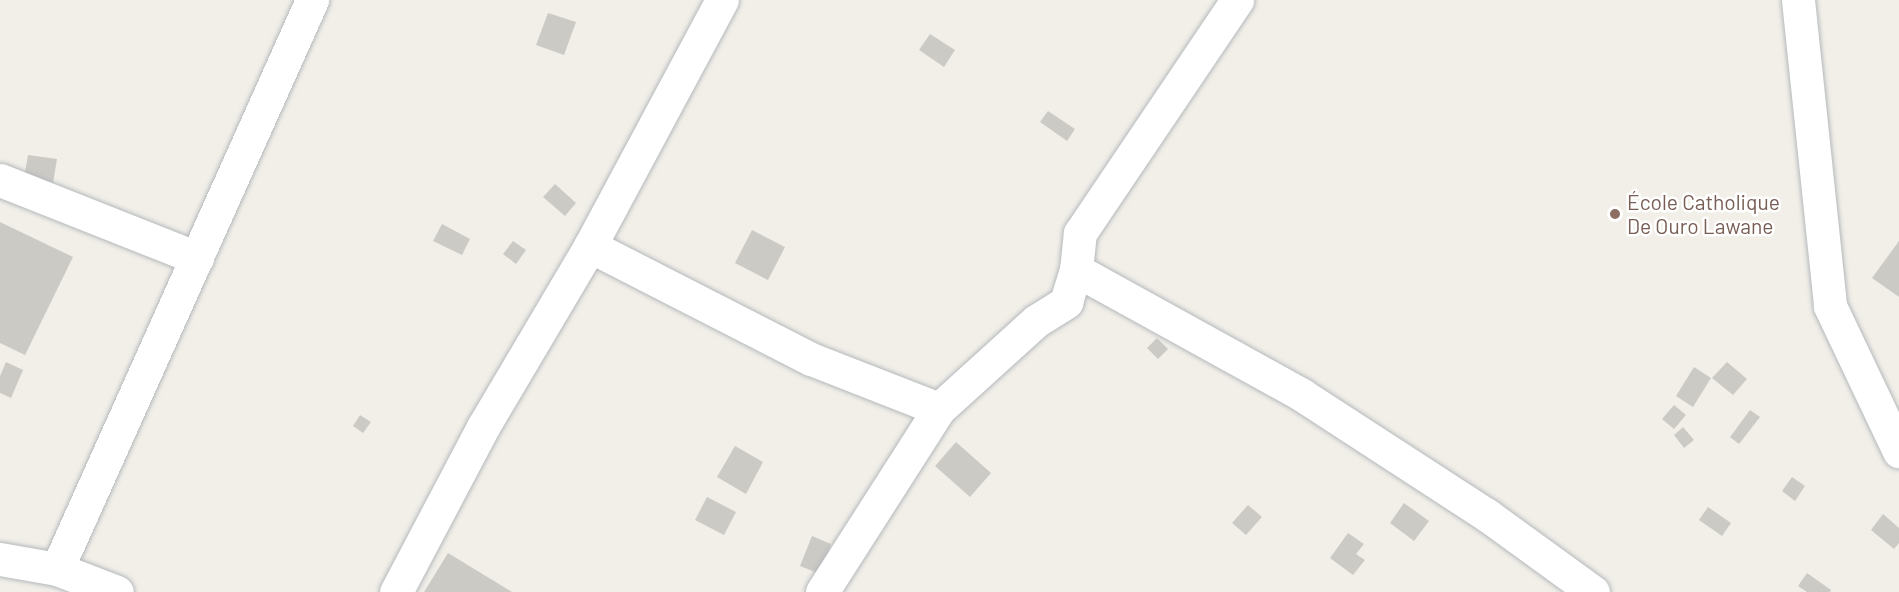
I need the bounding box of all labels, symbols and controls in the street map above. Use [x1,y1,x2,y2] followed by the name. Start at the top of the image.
[1627,189,1780,239] place label: École Catholique De Ouro Lawane
[1608,207,1622,221] marker: École Catholique De Ouro Lawane

